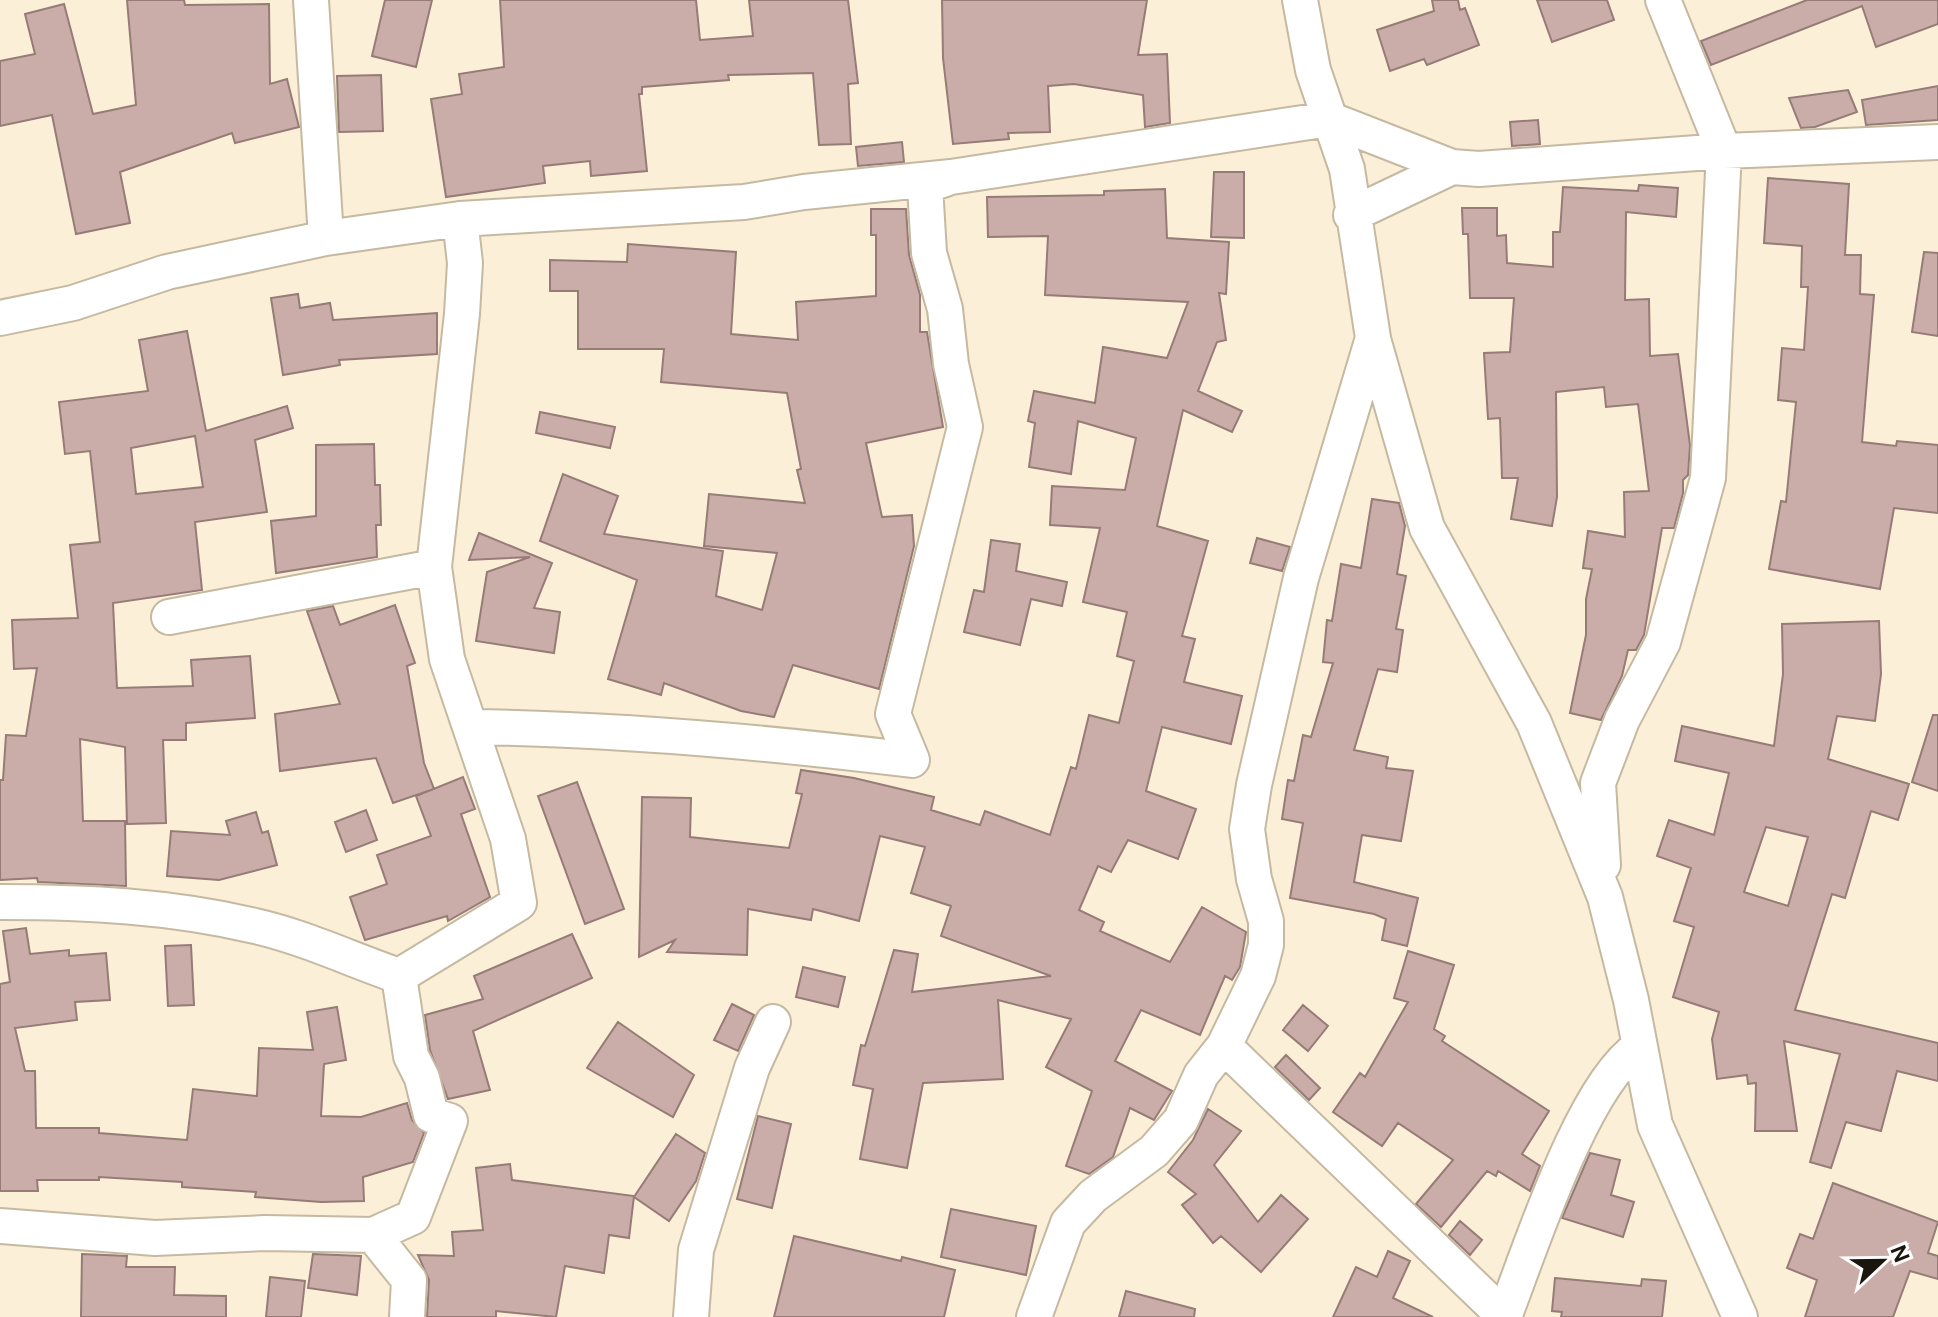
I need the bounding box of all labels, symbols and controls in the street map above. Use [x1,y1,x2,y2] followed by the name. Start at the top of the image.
[1842,1221,1922,1301] north arrow
[1884,1241,1917,1267] text: N

